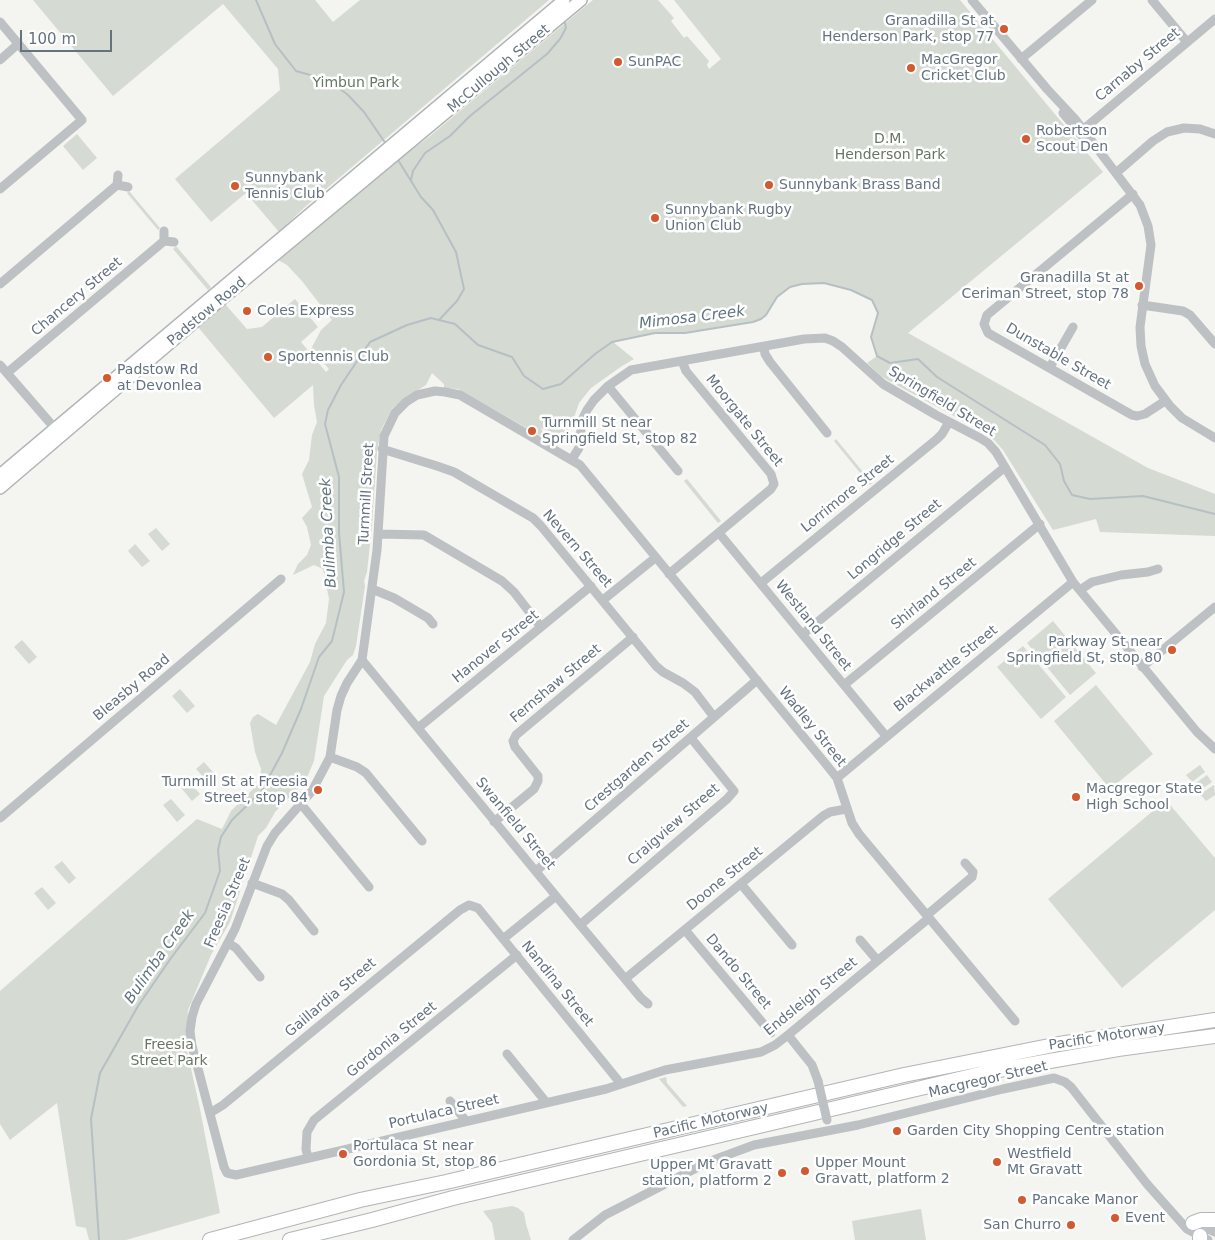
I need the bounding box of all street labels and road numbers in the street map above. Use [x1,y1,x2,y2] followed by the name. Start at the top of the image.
[444,21,554,117] street label: McCullough Street
[1092,25,1184,105] street label: Carnaby Street
[28,254,126,340] street label: Chancery Street
[164,274,250,350] street label: Padstow Road
[1003,320,1113,394] street label: Dunstable Street
[885,363,999,441] street label: Springfield Street
[702,372,786,470] street label: Moorgate Street
[356,443,378,545] street label: Turnmill Street
[798,451,898,537] street label: Lorrimore Street
[845,496,945,584] street label: Longridge Street
[539,507,615,591] street label: Nevern Street
[888,555,980,633] street label: Shirland Street
[771,577,855,675] street label: Westland Street
[449,607,543,687] street label: Hanover Street
[891,622,1001,716] street label: Blackwattle Street
[507,641,605,727] street label: Fernshaw Street
[90,651,174,725] street label: Bleasby Road
[775,684,849,770] street label: Wadley Street
[581,716,693,816] street label: Crestgarden Street
[472,775,558,873] street label: Swanfield Street
[625,781,723,869] street label: Craigview Street
[684,843,766,915] street label: Doone Street
[201,855,255,951] street label: Freesia Street
[702,931,774,1013] street label: Dando Street
[517,938,597,1030] street label: Nandina Street
[761,954,861,1040] street label: Endsleigh Street
[282,955,380,1041] street label: Gaillardia Street
[344,999,440,1081] street label: Gordonia Street
[1048,1019,1166,1055] street label: Pacific Motorway
[927,1058,1049,1102] street label: Macgregor Street
[387,1091,501,1133] street label: Portulaca Street
[652,1100,770,1142] street label: Pacific Motorway

